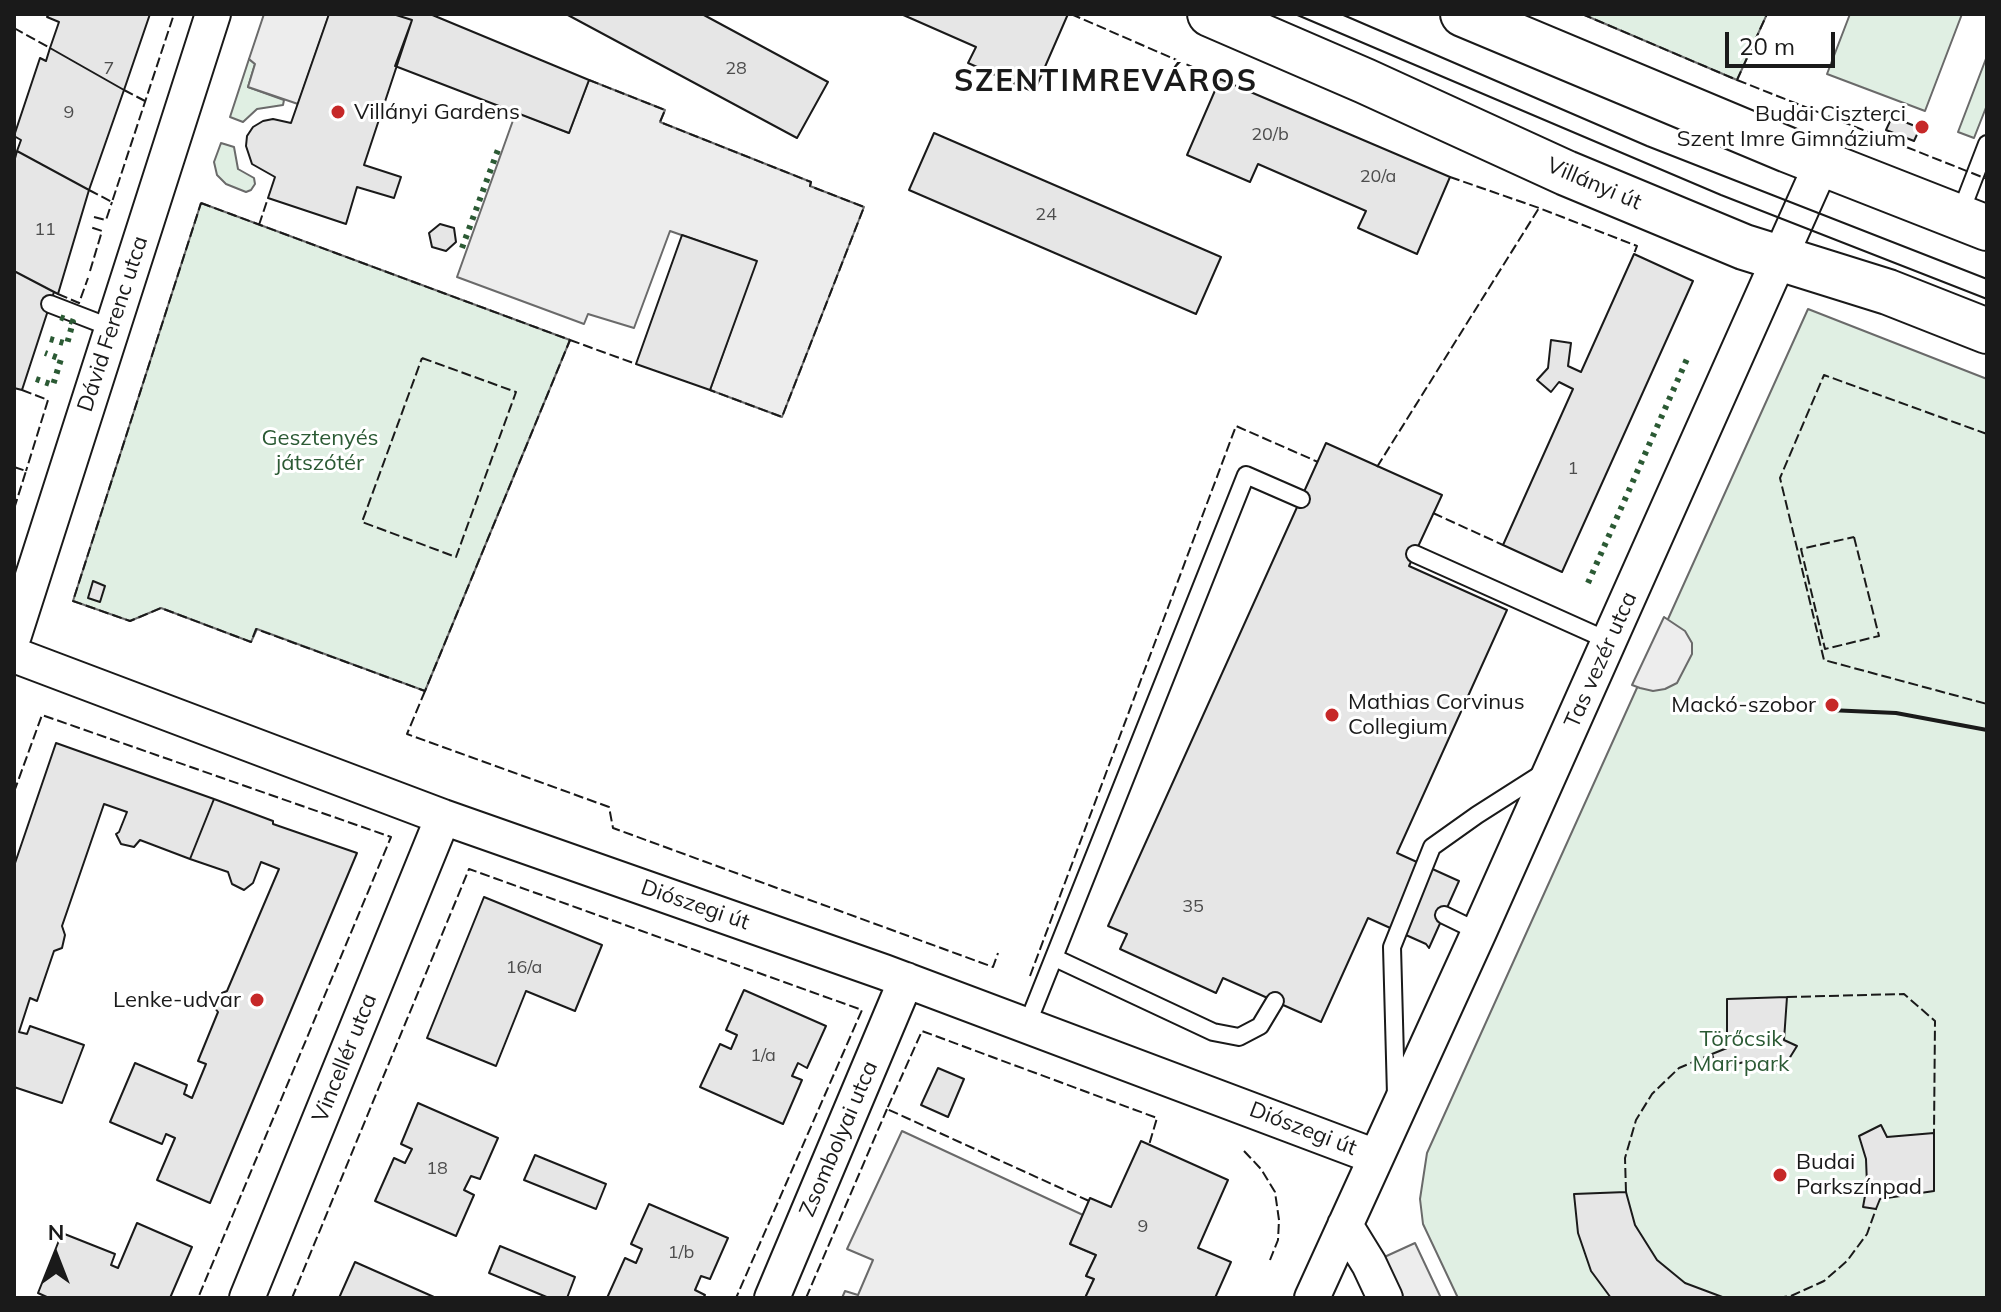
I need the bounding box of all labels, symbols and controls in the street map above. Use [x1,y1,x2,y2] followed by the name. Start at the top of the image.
[1729,16,1839,66] scale bar
[1739,31,1795,61] text: 20 m
[104,58,114,80] house number: 7
[725,58,747,80] house number: 28
[954,64,1258,100] district label: SZENTIMREVÁROS
[354,99,520,125] place label: Villányi Gardens
[1677,101,1906,152] place label: Budai Ciszterci Szent Imre Gimnázium
[64,102,74,124] house number: 9
[329,103,347,121] marker: Villányi Gardens
[1913,118,1931,136] marker: Budai Ciszterci Szent Imre Gimnázium
[1251,124,1289,146] house number: 20/b
[1543,152,1645,216] street label: Villányi út
[1360,166,1396,188] house number: 20/a
[1035,204,1057,226] house number: 24
[34,219,56,241] house number: 11
[72,233,154,415] street label: Dávid Ferenc utca
[261,425,379,476] park label: Gesztenyés játszótér
[1568,458,1578,480] house number: 1
[1559,588,1643,732] street label: Tas vezér utca
[1348,689,1525,740] place label: Mathias Corvinus Collegium
[1671,692,1816,718] place label: Mackó-szobor
[1823,696,1841,714] marker: Mackó-szobor
[1323,706,1341,724] marker: Mathias Corvinus Collegium
[637,874,753,936] street label: Diószegi út
[1182,896,1204,918] house number: 35
[506,957,542,979] house number: 16/a
[113,987,241,1013] place label: Lenke-udvar
[307,990,383,1126] street label: Vincellér utca
[248,991,266,1009] marker: Lenke-udvar
[1693,1026,1789,1078] park label: Törőcsik Mari park
[750,1045,776,1067] house number: 1/a
[794,1057,884,1221] street label: Zsombolyai utca
[1246,1096,1360,1162] street label: Diószegi út
[1796,1149,1922,1200] place label: Budai Parkszínpad
[426,1158,448,1180] house number: 18
[1771,1166,1789,1184] marker: Budai Parkszínpad
[16,1216,96,1296] north arrow
[1138,1216,1148,1238] house number: 9
[48,1218,64,1246] text: N
[668,1242,694,1264] house number: 1/b

